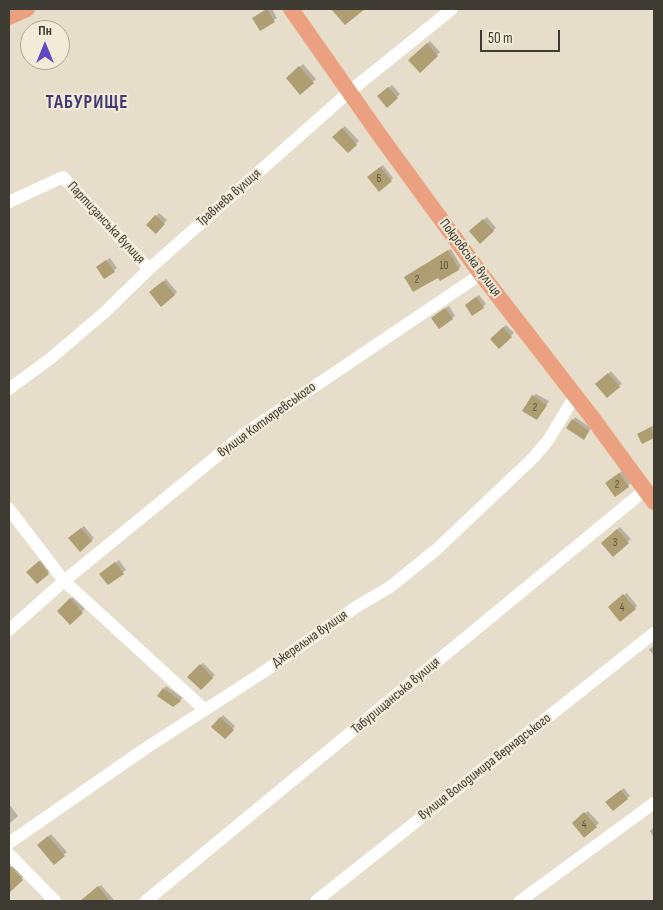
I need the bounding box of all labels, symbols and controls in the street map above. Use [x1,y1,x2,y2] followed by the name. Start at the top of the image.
[20,20,70,70] north arrow
[483,20,563,52] scale bar
[38,22,52,39] text: Пн
[488,29,513,48] text: 50 m
[45,92,129,114] district label: ТАБУРИЩЕ
[193,165,265,231] street label: Травнева вулиця
[377,172,381,186] house number: 6
[64,178,148,268] street label: Партизанська вулиця
[435,216,505,300] street label: Покровська вулиця
[440,259,448,273] house number: 10
[415,273,419,287] house number: 2
[215,379,319,461] street label: вулиця Котляревського
[533,401,537,415] house number: 2
[615,478,619,492] house number: 2
[613,536,617,550] house number: 3
[620,601,624,615] house number: 4
[269,607,351,671] street label: Джерельна вулиця
[348,654,444,738] street label: Табурищанська вулиця
[415,710,555,824] street label: вулиця Володимира Вернадського
[582,818,586,832] house number: 4

